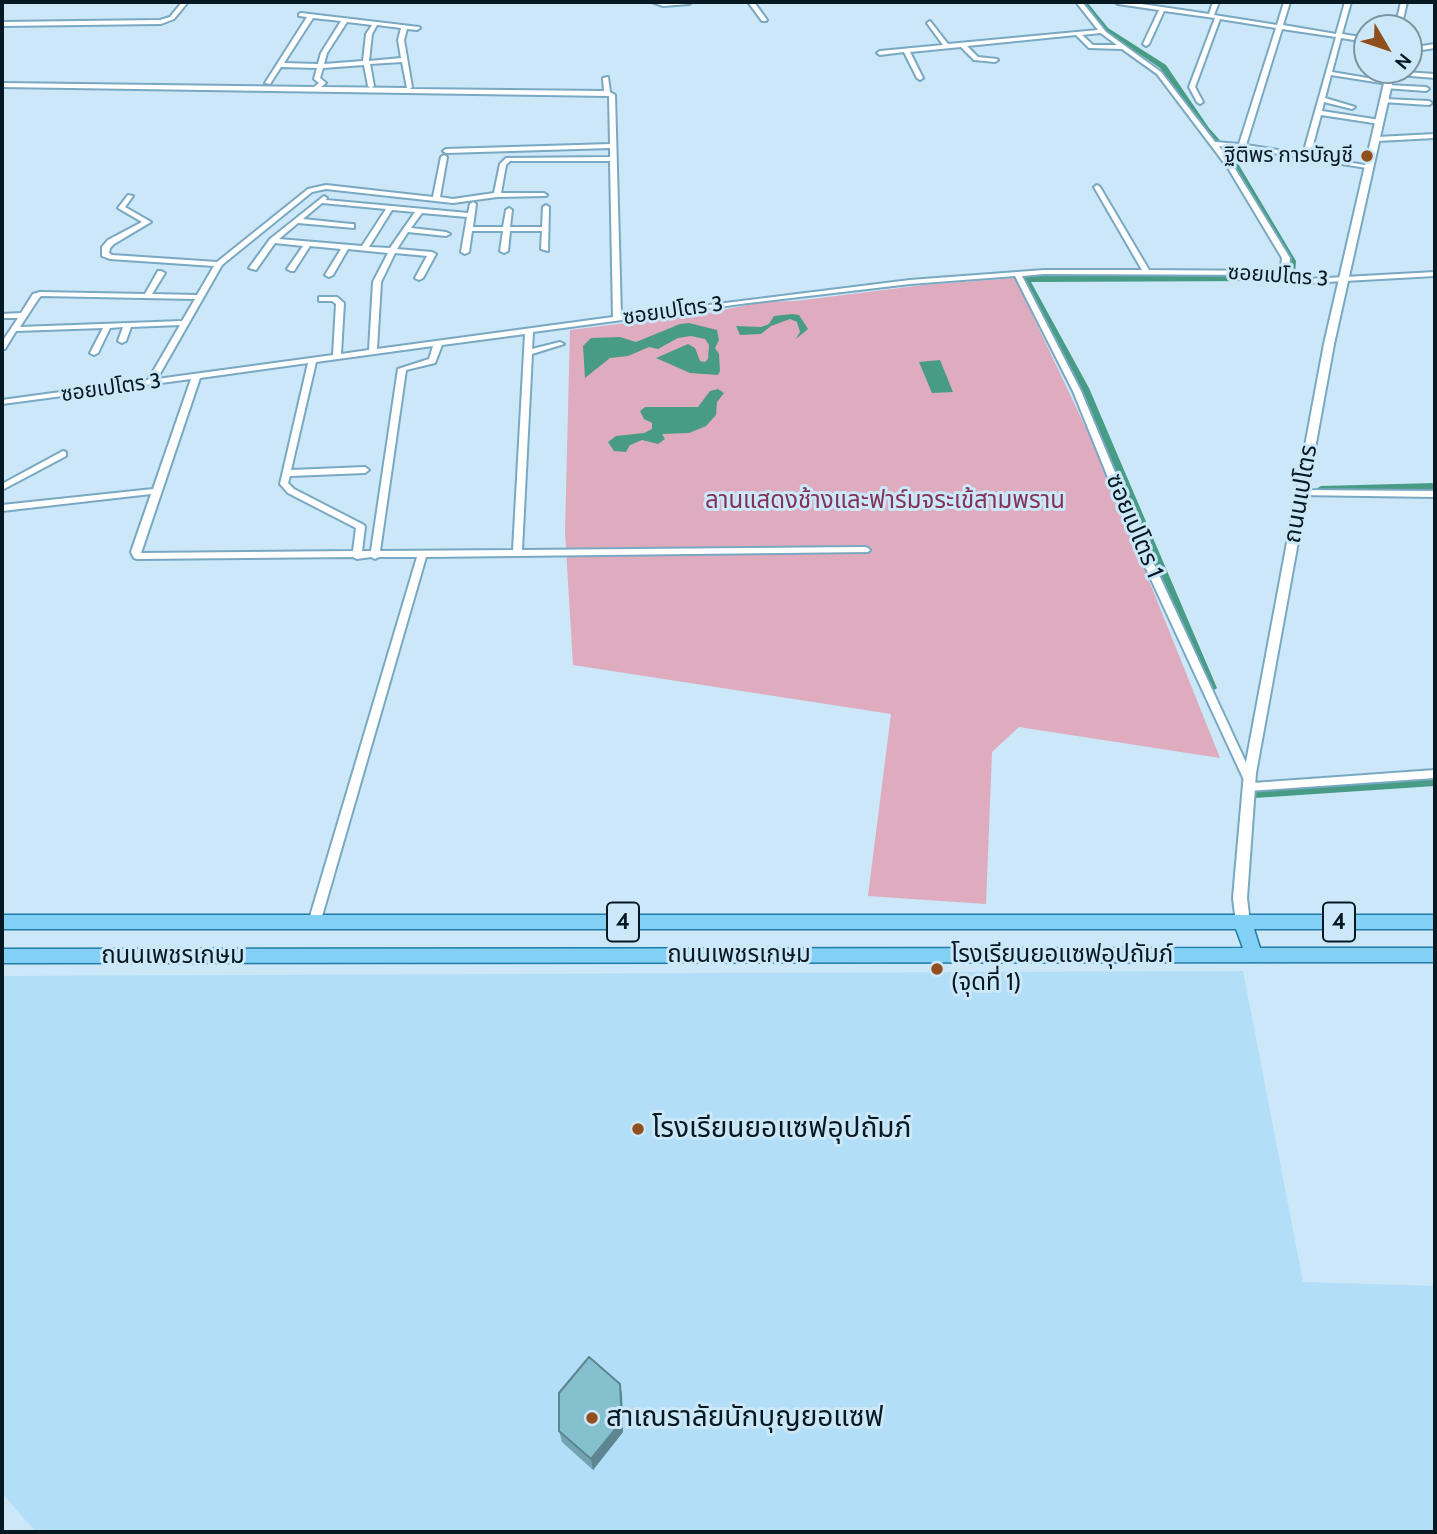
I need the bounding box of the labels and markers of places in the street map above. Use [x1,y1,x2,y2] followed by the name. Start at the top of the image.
[1224,143,1353,169] place label: ฐิติพร การบัญชี
[1359,148,1375,164] marker: ฐิติพร การบัญชี
[951,941,1173,997] place label: โรงเรียนยอแซฟอุปถัมภ์ (จุดที่ 1)
[929,961,945,977] marker: โรงเรียนยอแซฟอุปถัมภ์ (จุดที่ 1)
[652,1112,911,1146] place label: โรงเรียนยอแซฟอุปถัมภ์
[630,1121,646,1137] marker: โรงเรียนยอแซฟอุปถัมภ์
[606,1401,884,1435] place label: สาเณราลัยนักบุญยอแซฟ
[584,1410,600,1426] marker: สาเณราลัยนักบุญยอแซฟ

